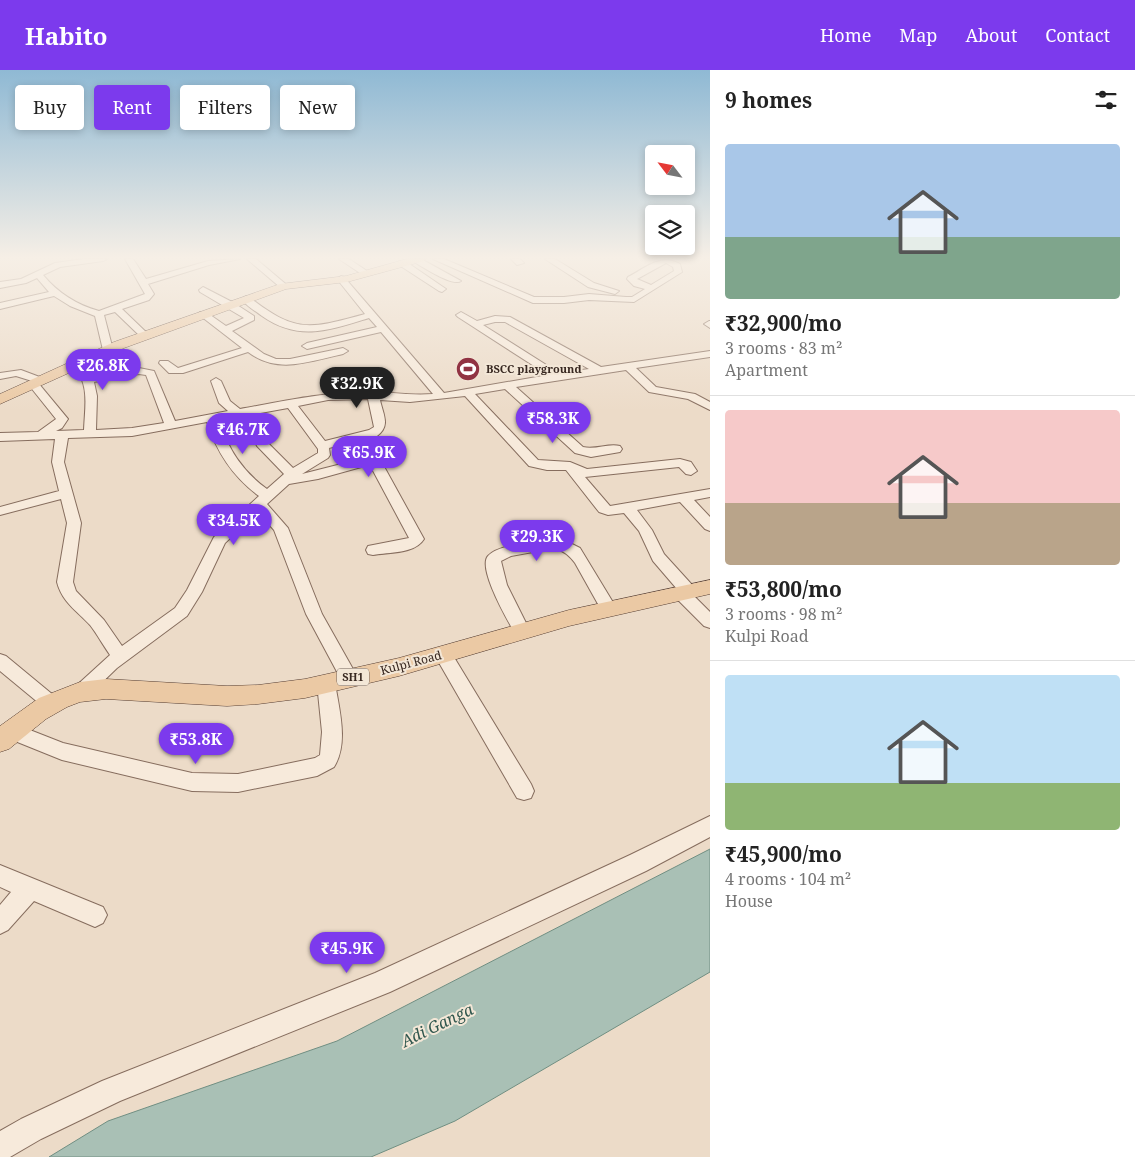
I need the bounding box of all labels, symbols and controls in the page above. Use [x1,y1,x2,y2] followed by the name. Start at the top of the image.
[25,19,108,52] text: Habito
[820,23,871,47] text: Home
[899,23,937,47] text: Map
[965,23,1017,47] text: About
[1045,23,1110,47] text: Contact
[15,85,84,130] chip: Buy
[94,85,170,130] chip: Rent
[180,85,270,130] chip: Filters
[280,85,355,130] chip: New
[725,86,812,114] text: 9 homes
[1092,86,1120,114] icon: filters
[645,145,695,195] north arrow
[645,145,695,255] map controls
[878,177,968,267] icon: home
[645,205,695,255] button: layers
[725,309,842,337] text: ₹32,900/mo
[725,337,842,359] text: 3 rooms · 83 m²
[62,348,144,391] pin: ₹26.8K
[77,354,129,376] text: ₹26.8K
[455,356,481,382] sports icon: BSCC playground
[725,359,808,381] text: Apartment
[486,361,582,376] place label: BSCC playground
[316,366,398,409] pin: ₹32.9K
[331,372,383,394] text: ₹32.9K
[512,402,594,444] pin: ₹58.3K
[527,407,579,429] text: ₹58.3K
[202,412,284,455] pin: ₹46.7K
[217,418,269,440] text: ₹46.7K
[328,436,410,478] pin: ₹65.9K
[343,441,395,463] text: ₹65.9K
[878,442,968,532] icon: home
[193,504,275,546] pin: ₹34.5K
[208,509,260,531] text: ₹34.5K
[496,520,578,562] pin: ₹29.3K
[511,525,563,547] text: ₹29.3K
[725,575,842,603] text: ₹53,800/mo
[725,603,842,625] text: 3 rooms · 98 m²
[725,625,809,647] text: Kulpi Road
[378,646,444,679] street label: Kulpi Road
[337,668,369,686] road number: SH1
[878,707,968,797] icon: home
[155,722,237,765] pin: ₹53.8K
[170,728,222,750] text: ₹53.8K
[725,840,842,868] text: ₹45,900/mo
[725,868,851,890] text: 4 rooms · 104 m²
[725,890,773,912] text: House
[306,932,388,974] pin: ₹45.9K
[321,937,373,959] text: ₹45.9K
[396,998,477,1052] water label: Adi Ganga

